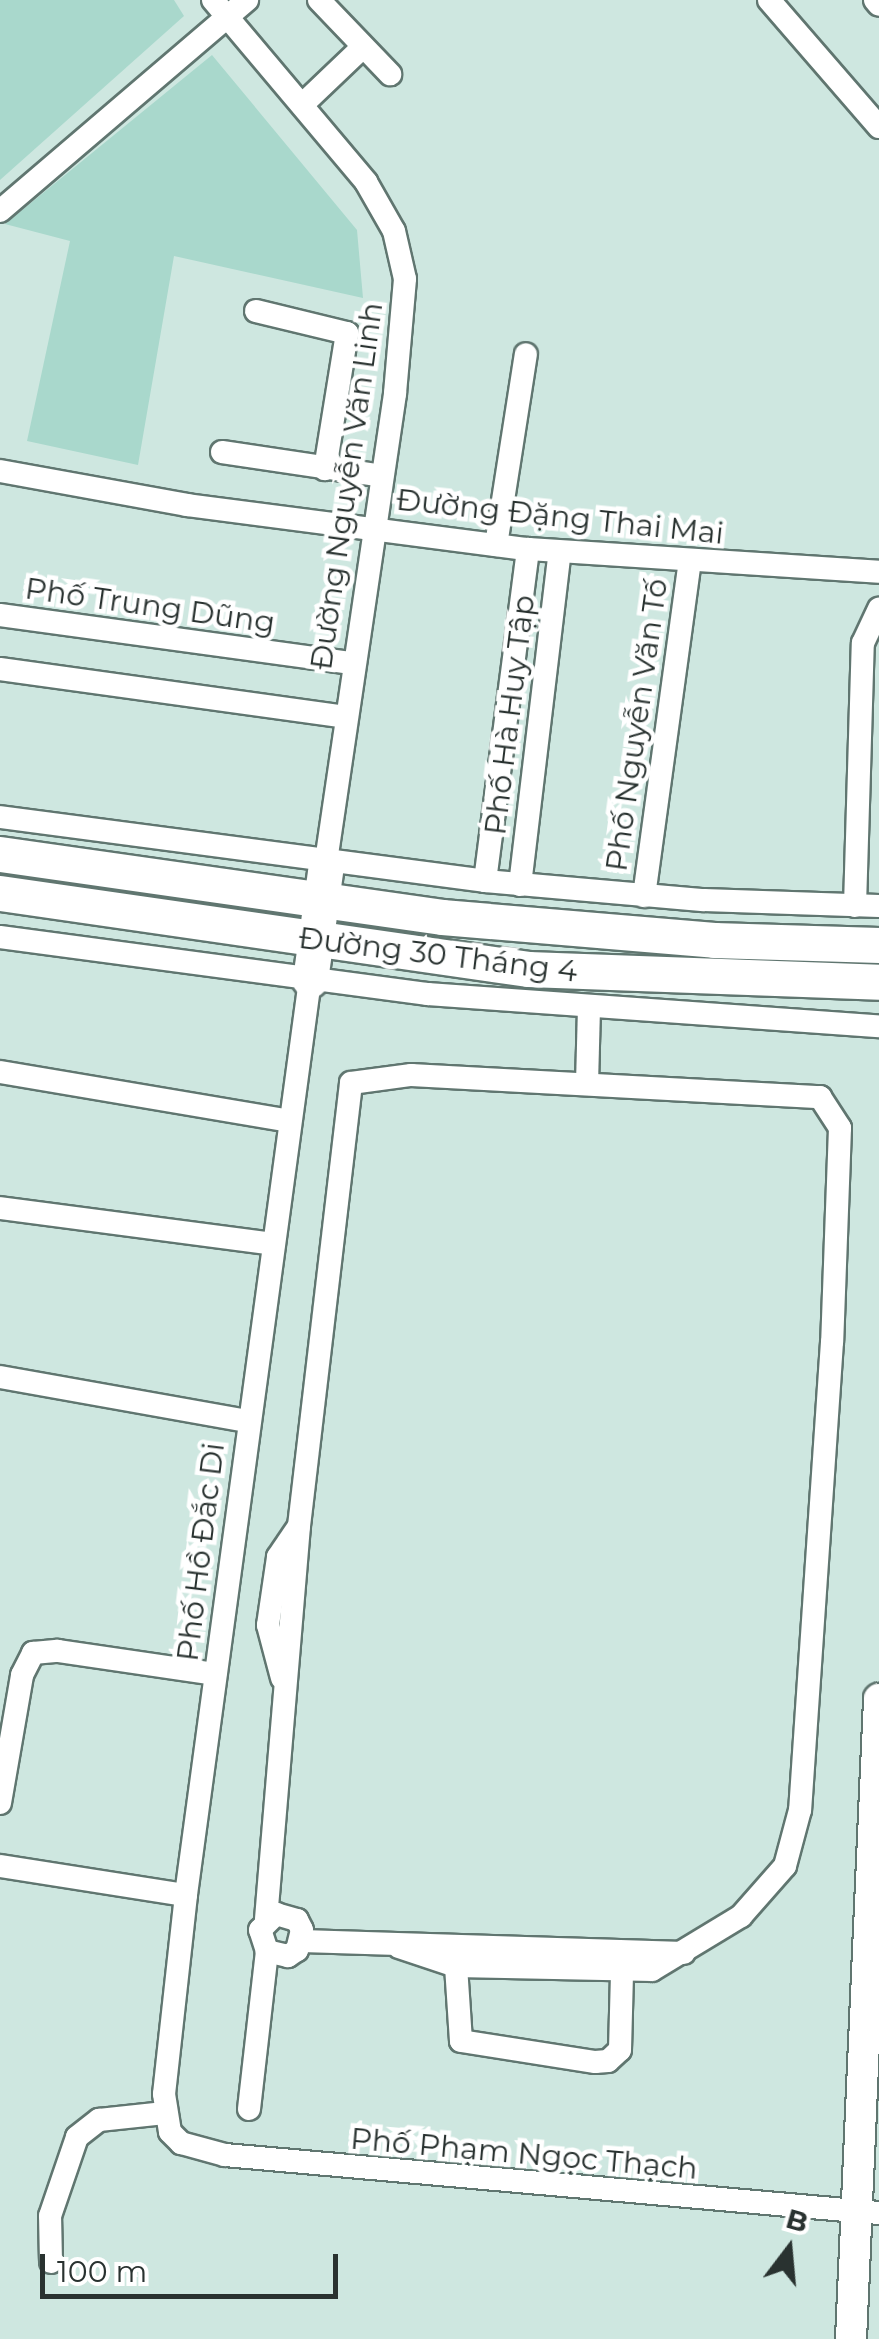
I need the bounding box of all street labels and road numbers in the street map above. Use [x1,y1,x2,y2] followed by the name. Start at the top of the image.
[303,300,391,672] street label: Đường Nguyễn Văn Linh
[394,482,726,552] street label: Đường Đặng Thai Mai
[23,571,277,641] street label: Phố Trung Dũng
[599,576,675,874] street label: Phố Nguyễn Văn Tố
[477,593,543,837] street label: Phố Hà Huy Tập
[297,920,579,990] street label: Đường 30 Tháng 4
[170,1441,232,1663] street label: Phố Hồ Đắc Di
[349,2121,699,2187] street label: Phố Phạm Ngọc Thạch

